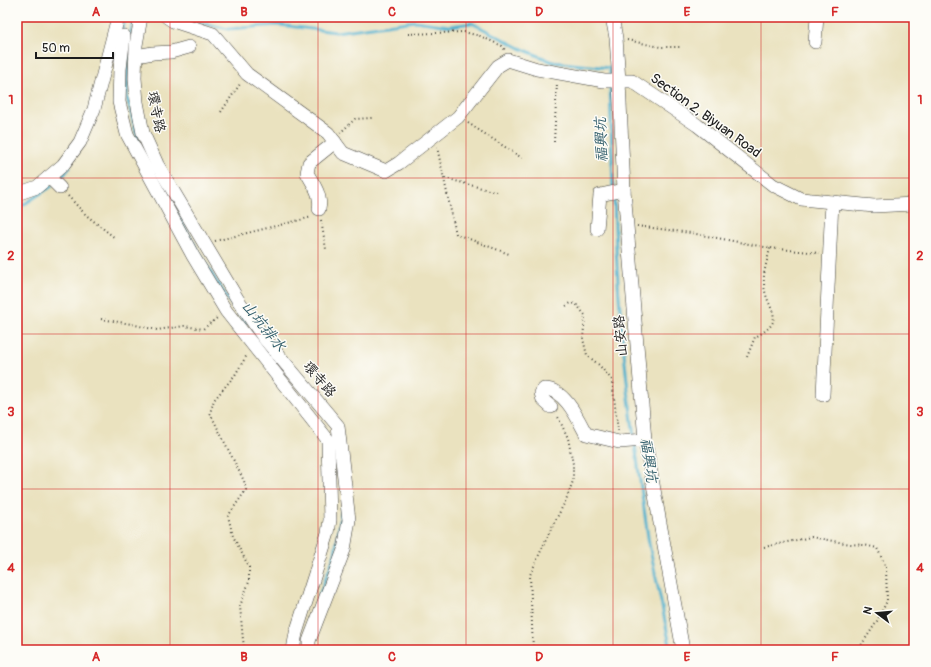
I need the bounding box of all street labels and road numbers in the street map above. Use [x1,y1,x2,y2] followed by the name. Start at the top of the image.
[647,70,764,161] street label: Section 2, Biyuan Road
[144,90,169,134] street label: 環寺路
[610,314,631,358] street label: 山安路
[300,358,340,401] street label: 環寺路

